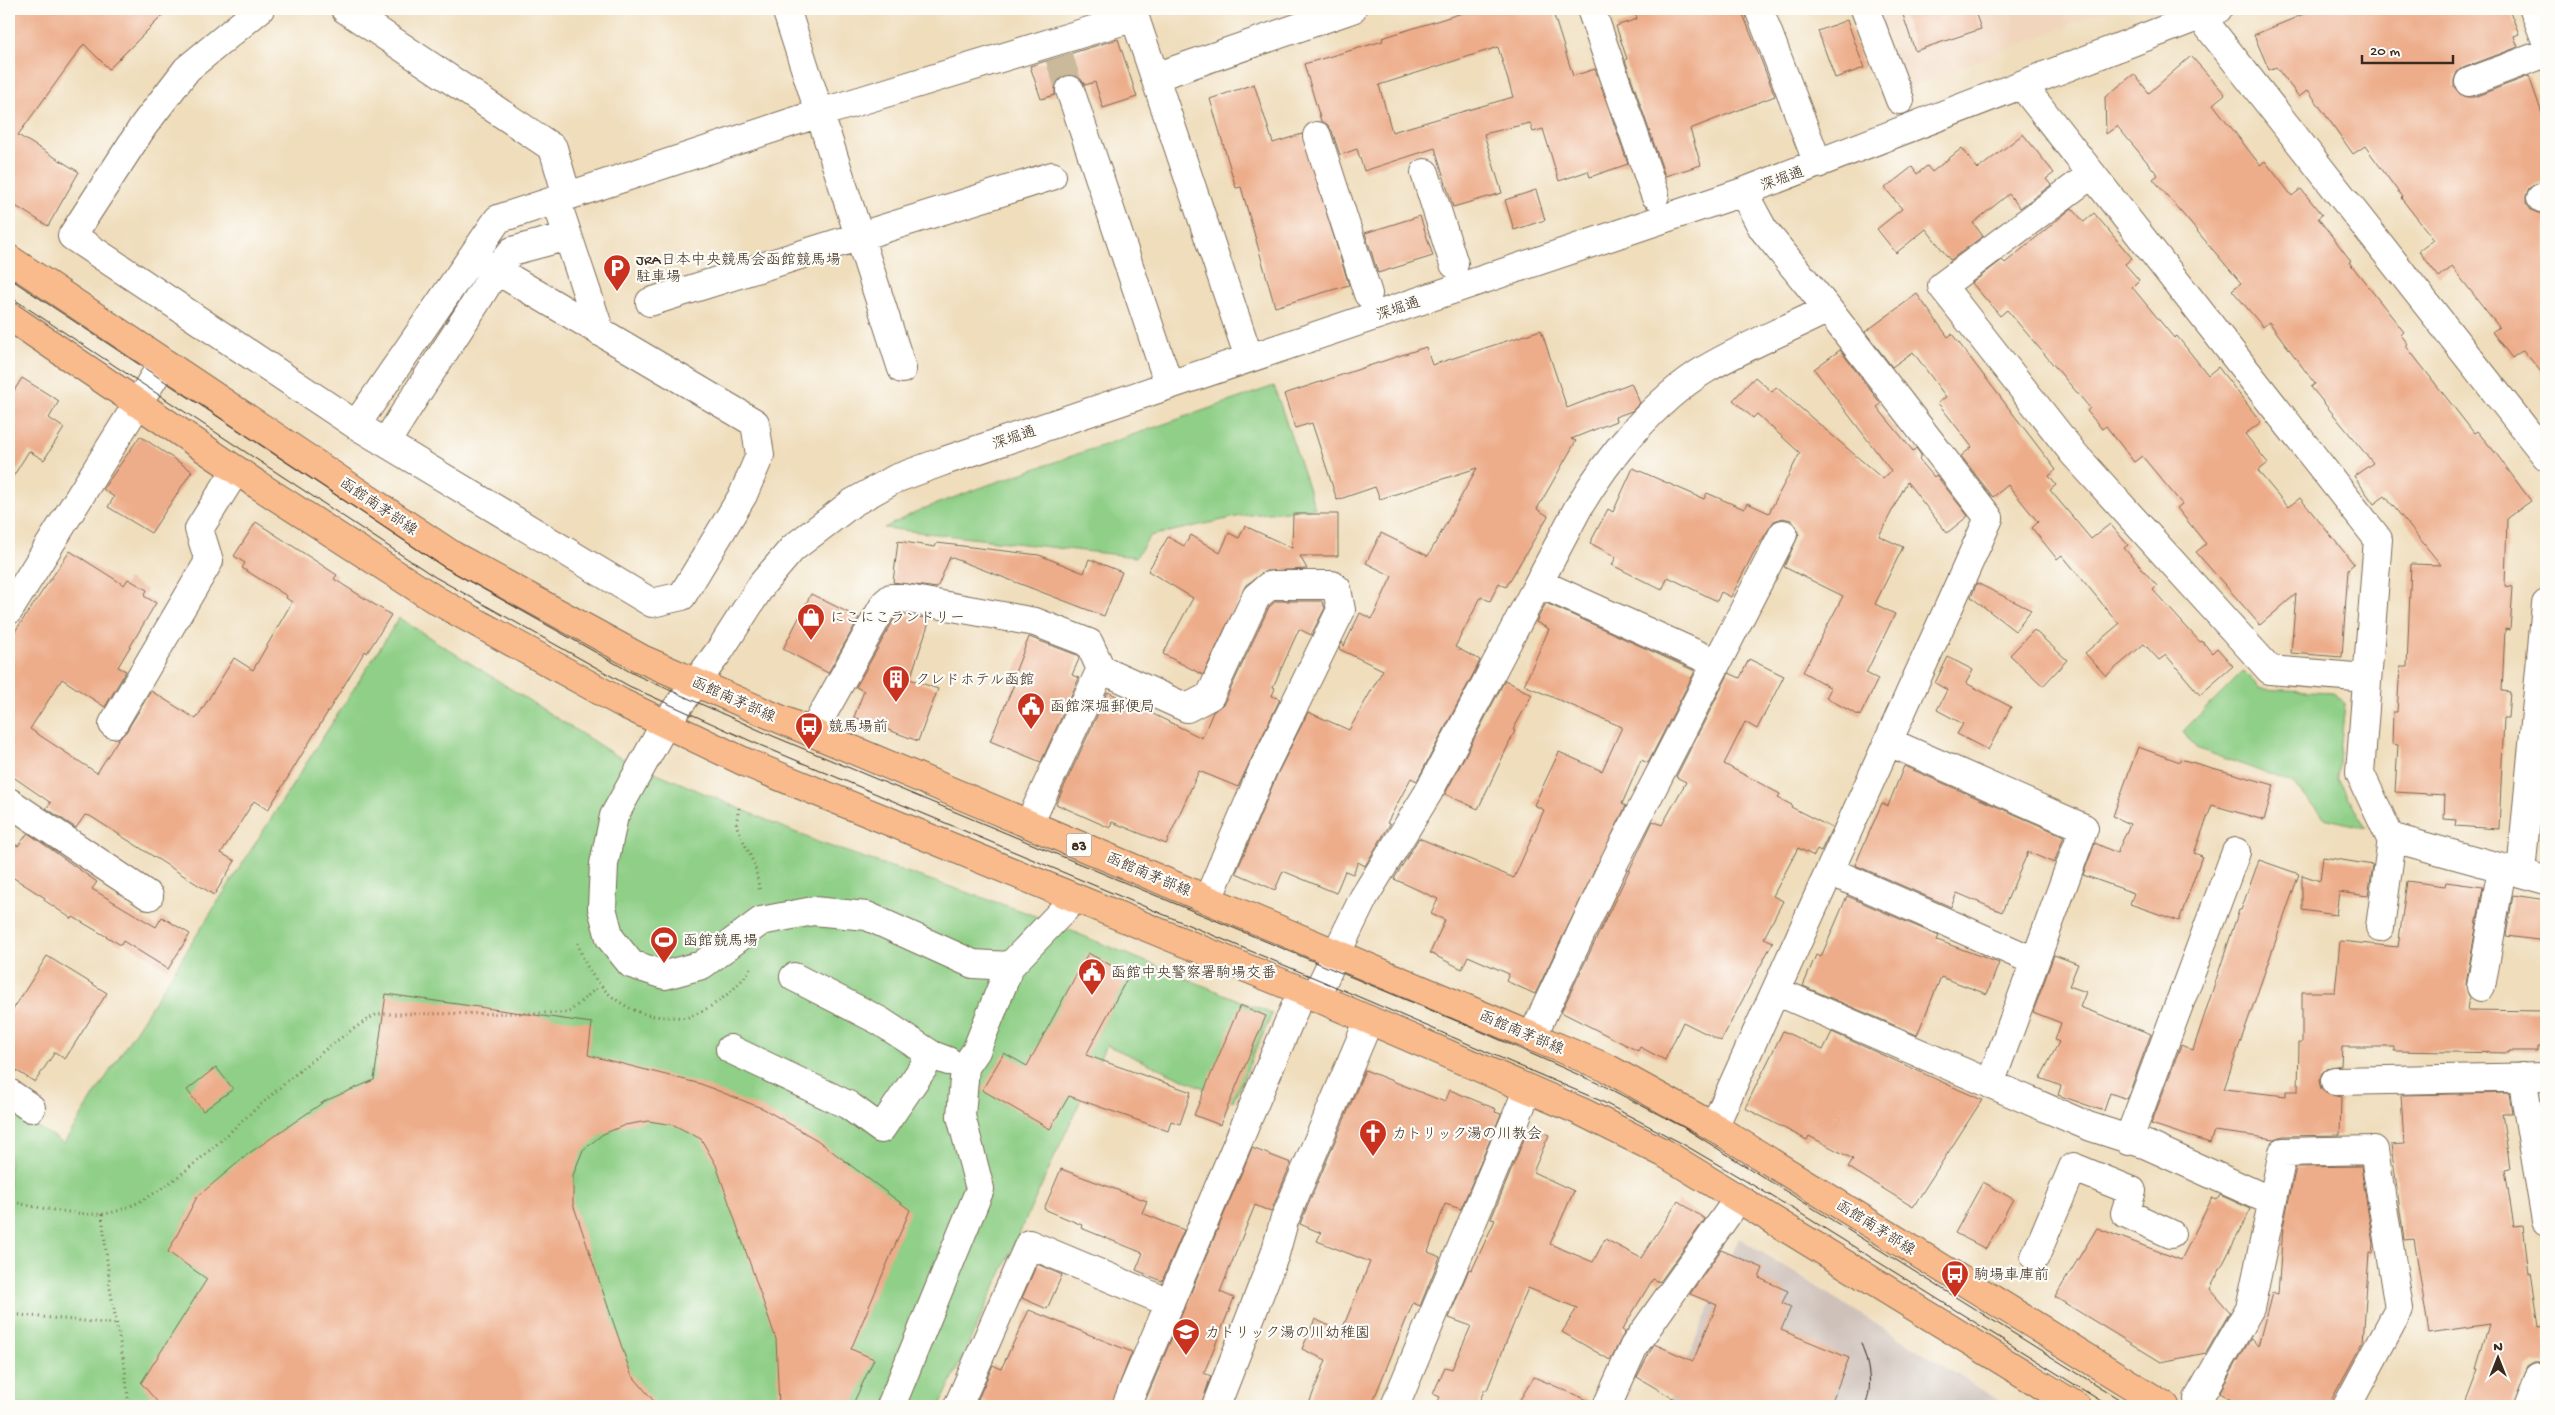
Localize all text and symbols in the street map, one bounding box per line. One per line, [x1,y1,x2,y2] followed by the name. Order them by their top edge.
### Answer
[2362,32,2454,64] scale bar
[2370,43,2400,61] text: 20 m
[1758,164,1807,196] street label: 深堀通
[636,251,841,287] place label: JRA日本中央競馬会函館競馬場 駐車場
[602,253,632,292] parking icon: JRA日本中央競馬会函館競馬場 駐車場
[1374,294,1423,326] street label: 深堀通
[990,423,1039,455] street label: 深堀通
[336,474,421,540] street label: 函館南茅部線
[796,602,826,641] shop icon: にこにこランドリー
[830,610,965,628] place label: にこにこランドリー
[881,664,911,703] building icon: クレドホテル函館
[915,672,1034,690] place label: クレドホテル函館
[688,673,778,727] street label: 函館南茅部線
[1016,691,1046,730] public building icon: 函館深堀郵便局
[1050,699,1155,717] place label: 函館深堀郵便局
[794,711,824,750] bus stop icon: 競馬場前
[828,718,888,737] place label: 競馬場前
[1066,834,1092,856] road number: 83
[1103,849,1194,902] street label: 函館南茅部線
[649,925,679,964] sports icon: 函館競馬場
[683,932,758,951] place label: 函館競馬場
[1077,957,1107,996] public building icon: 函館中央警察署駒場交番
[1111,964,1276,983] place label: 函館中央警察署駒場交番
[1476,1007,1567,1060] street label: 函館南茅部線
[1358,1118,1388,1157] church icon: カトリック湯の川教会
[1392,1125,1542,1144] place label: カトリック湯の川教会
[1832,1196,1918,1260] street label: 函館南茅部線
[1940,1259,1970,1298] bus stop icon: 駒場車庫前
[1974,1266,2049,1285] place label: 駒場車庫前
[1171,1317,1201,1356] school or university icon: カトリック湯の川幼稚園
[1205,1325,1370,1343] place label: カトリック湯の川幼稚園
[2472,1332,2522,1382] north arrow
[2493,1339,2503,1356] text: N

